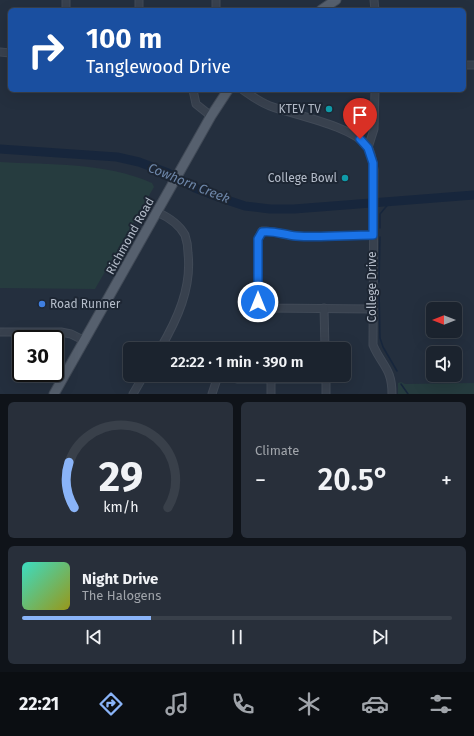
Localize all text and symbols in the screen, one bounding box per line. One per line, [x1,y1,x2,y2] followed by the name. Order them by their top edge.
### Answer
[86,22,162,55] text: 100 m
[20,24,72,76] icon: right
[86,56,231,78] text: Tanglewood Drive
[343,98,377,139] pin
[279,102,321,116] place label: KTEV TV
[324,104,334,114] marker: KTEV TV
[349,104,371,126] icon: arrive
[146,160,232,206] water label: Cowhorn Creek
[268,171,337,185] place label: College Bowl
[340,173,350,183] marker: College Bowl
[103,195,157,277] street label: Richmond Road
[365,252,379,322] street label: College Drive
[237,281,279,323] position arrow
[50,297,121,311] place label: Road Runner
[37,299,47,309] marker: Road Runner
[426,302,462,338] north arrow
[426,302,462,382] map controls
[12,330,64,382] speed limit sign: 30
[426,346,462,382] button: sound
[170,353,304,371] text: 22:22 · 1 min · 390 m
[255,443,299,458] text: Climate
[98,452,143,502] text: 29
[318,462,389,498] text: 20.5°
[255,467,266,494] text: −
[441,467,452,494] text: +
[103,499,138,516] text: km/h
[82,570,158,588] text: Night Drive
[82,588,161,603] text: The Halogens
[83,626,105,648] icon: previous
[226,626,248,648] icon: pause
[369,626,391,648] icon: next
[97,690,125,718] icon: directions
[163,690,191,718] icon: music
[229,690,257,718] icon: phone
[295,690,323,718] icon: climate
[361,690,389,718] icon: car
[427,690,455,718] icon: filters
[19,693,59,715] text: 22:21

